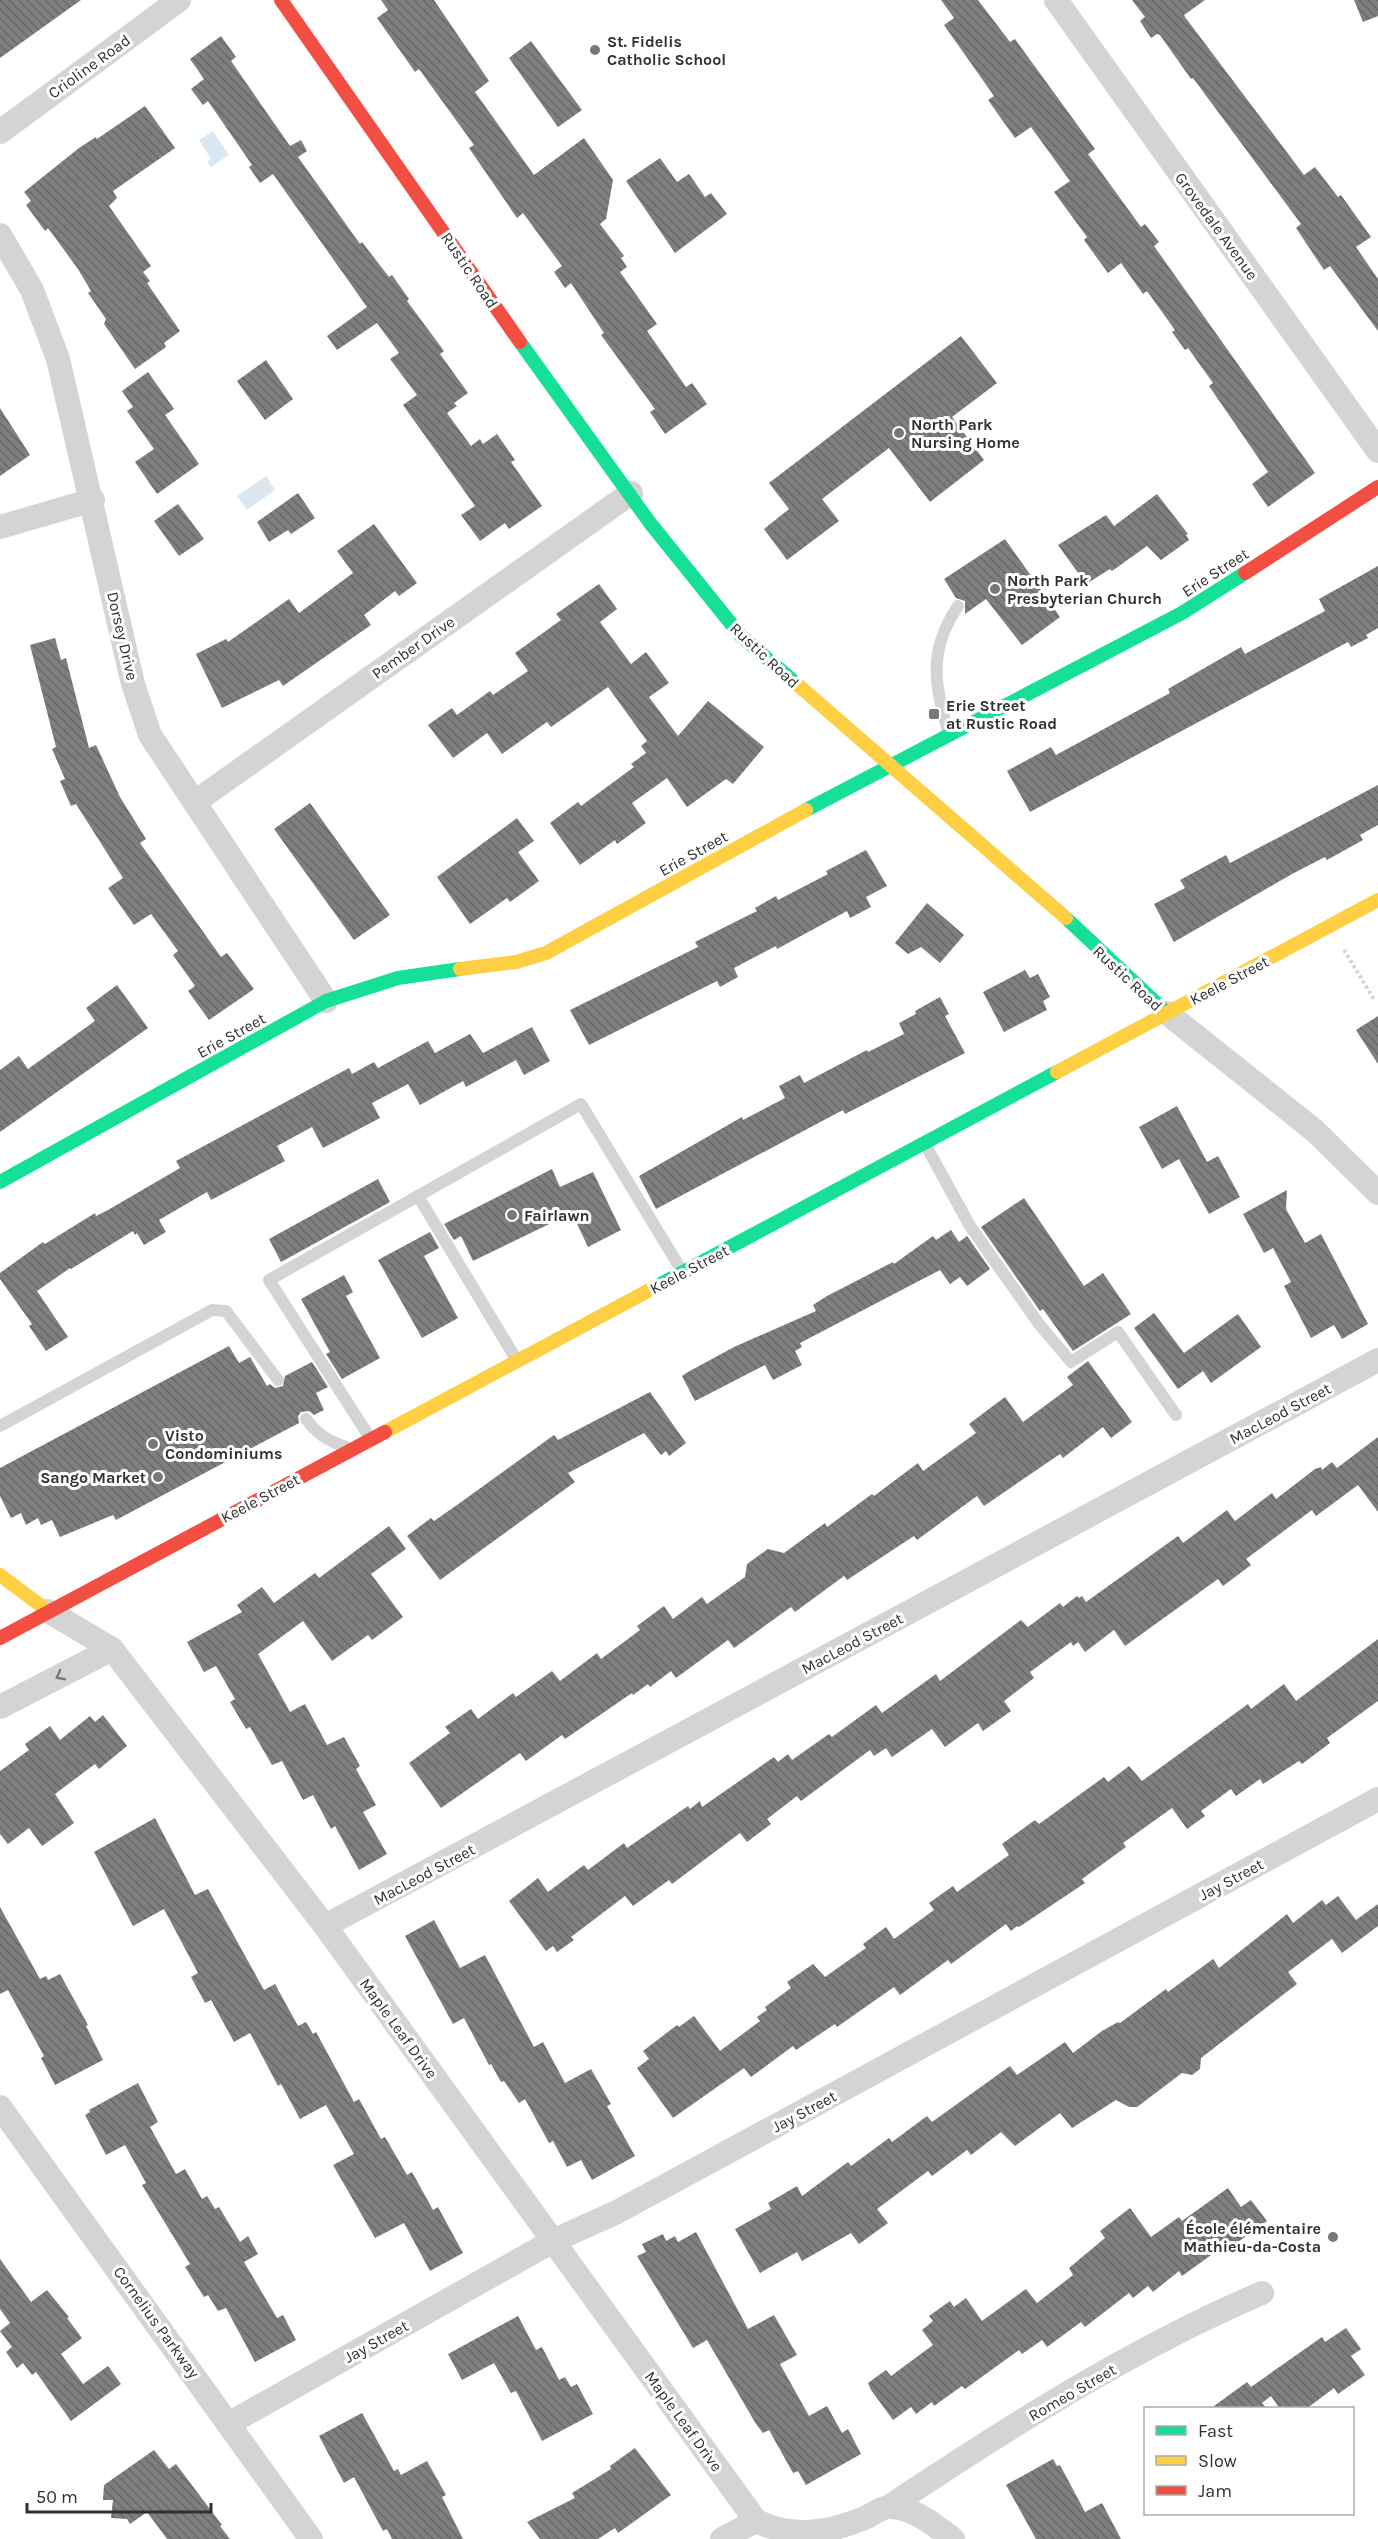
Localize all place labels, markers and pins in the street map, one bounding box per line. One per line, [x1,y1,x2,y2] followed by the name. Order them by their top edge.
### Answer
[607,32,726,69] place label: St. Fidelis Catholic School
[588,43,602,57] marker: St. Fidelis Catholic School
[911,415,1020,452] place label: North Park Nursing Home
[892,426,906,440] marker: North Park Nursing Home
[1007,571,1162,608] place label: North Park Presbyterian Church
[988,582,1002,596] marker: North Park Presbyterian Church
[946,696,1057,733] place label: Erie Street at Rustic Road
[927,707,941,721] marker: Erie Street at Rustic Road
[524,1206,590,1225] place label: Fairlawn
[505,1208,519,1222] marker: Fairlawn
[165,1426,282,1463] place label: Visto Condominiums
[146,1437,160,1451] marker: Visto Condominiums
[40,1468,146,1487] place label: Sango Market
[151,1470,165,1484] marker: Sango Market
[1183,2219,1321,2256] place label: École élémentaire Mathieu-da-Costa
[1326,2230,1340,2244] marker: École élémentaire Mathieu-da-Costa

